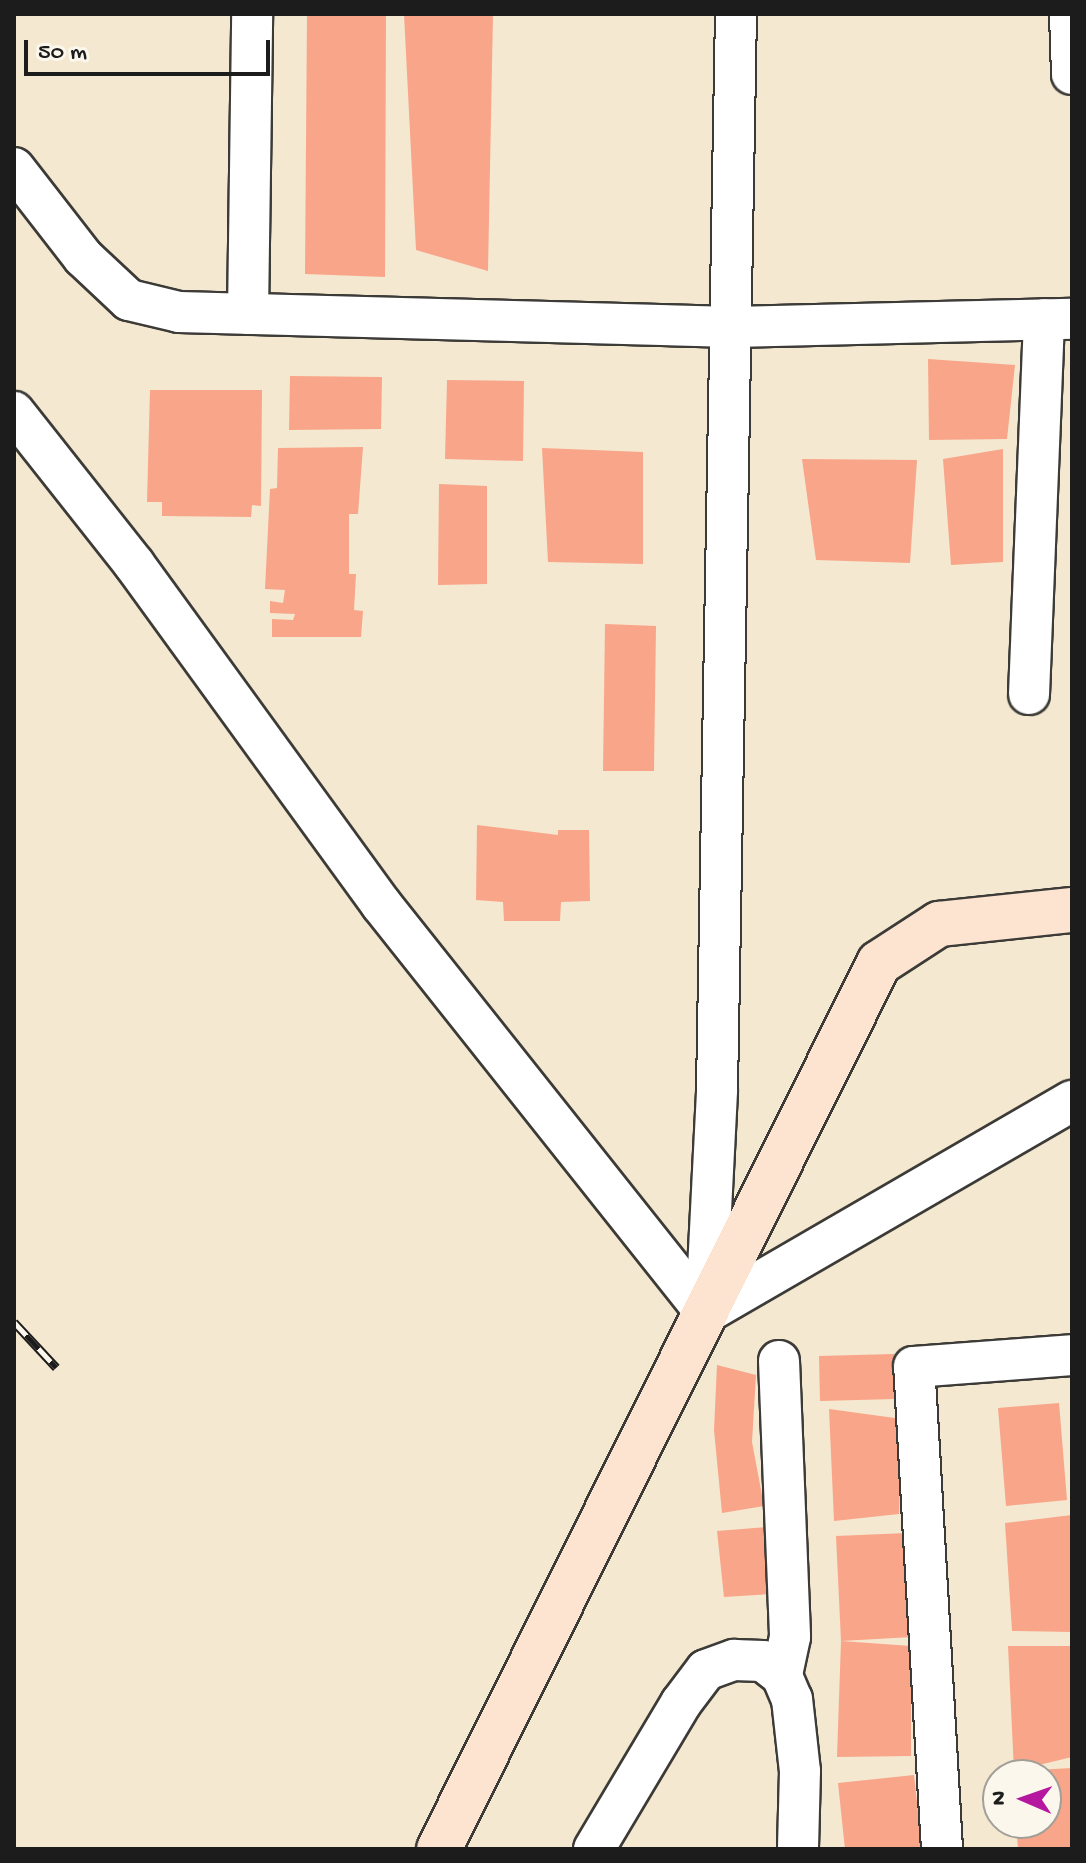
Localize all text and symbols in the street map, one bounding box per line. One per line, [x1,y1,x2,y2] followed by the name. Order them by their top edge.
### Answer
[28,24,274,74] scale bar
[38,39,87,68] text: 50 m
[982,1759,1062,1839] north arrow
[987,1791,1013,1806] text: N

